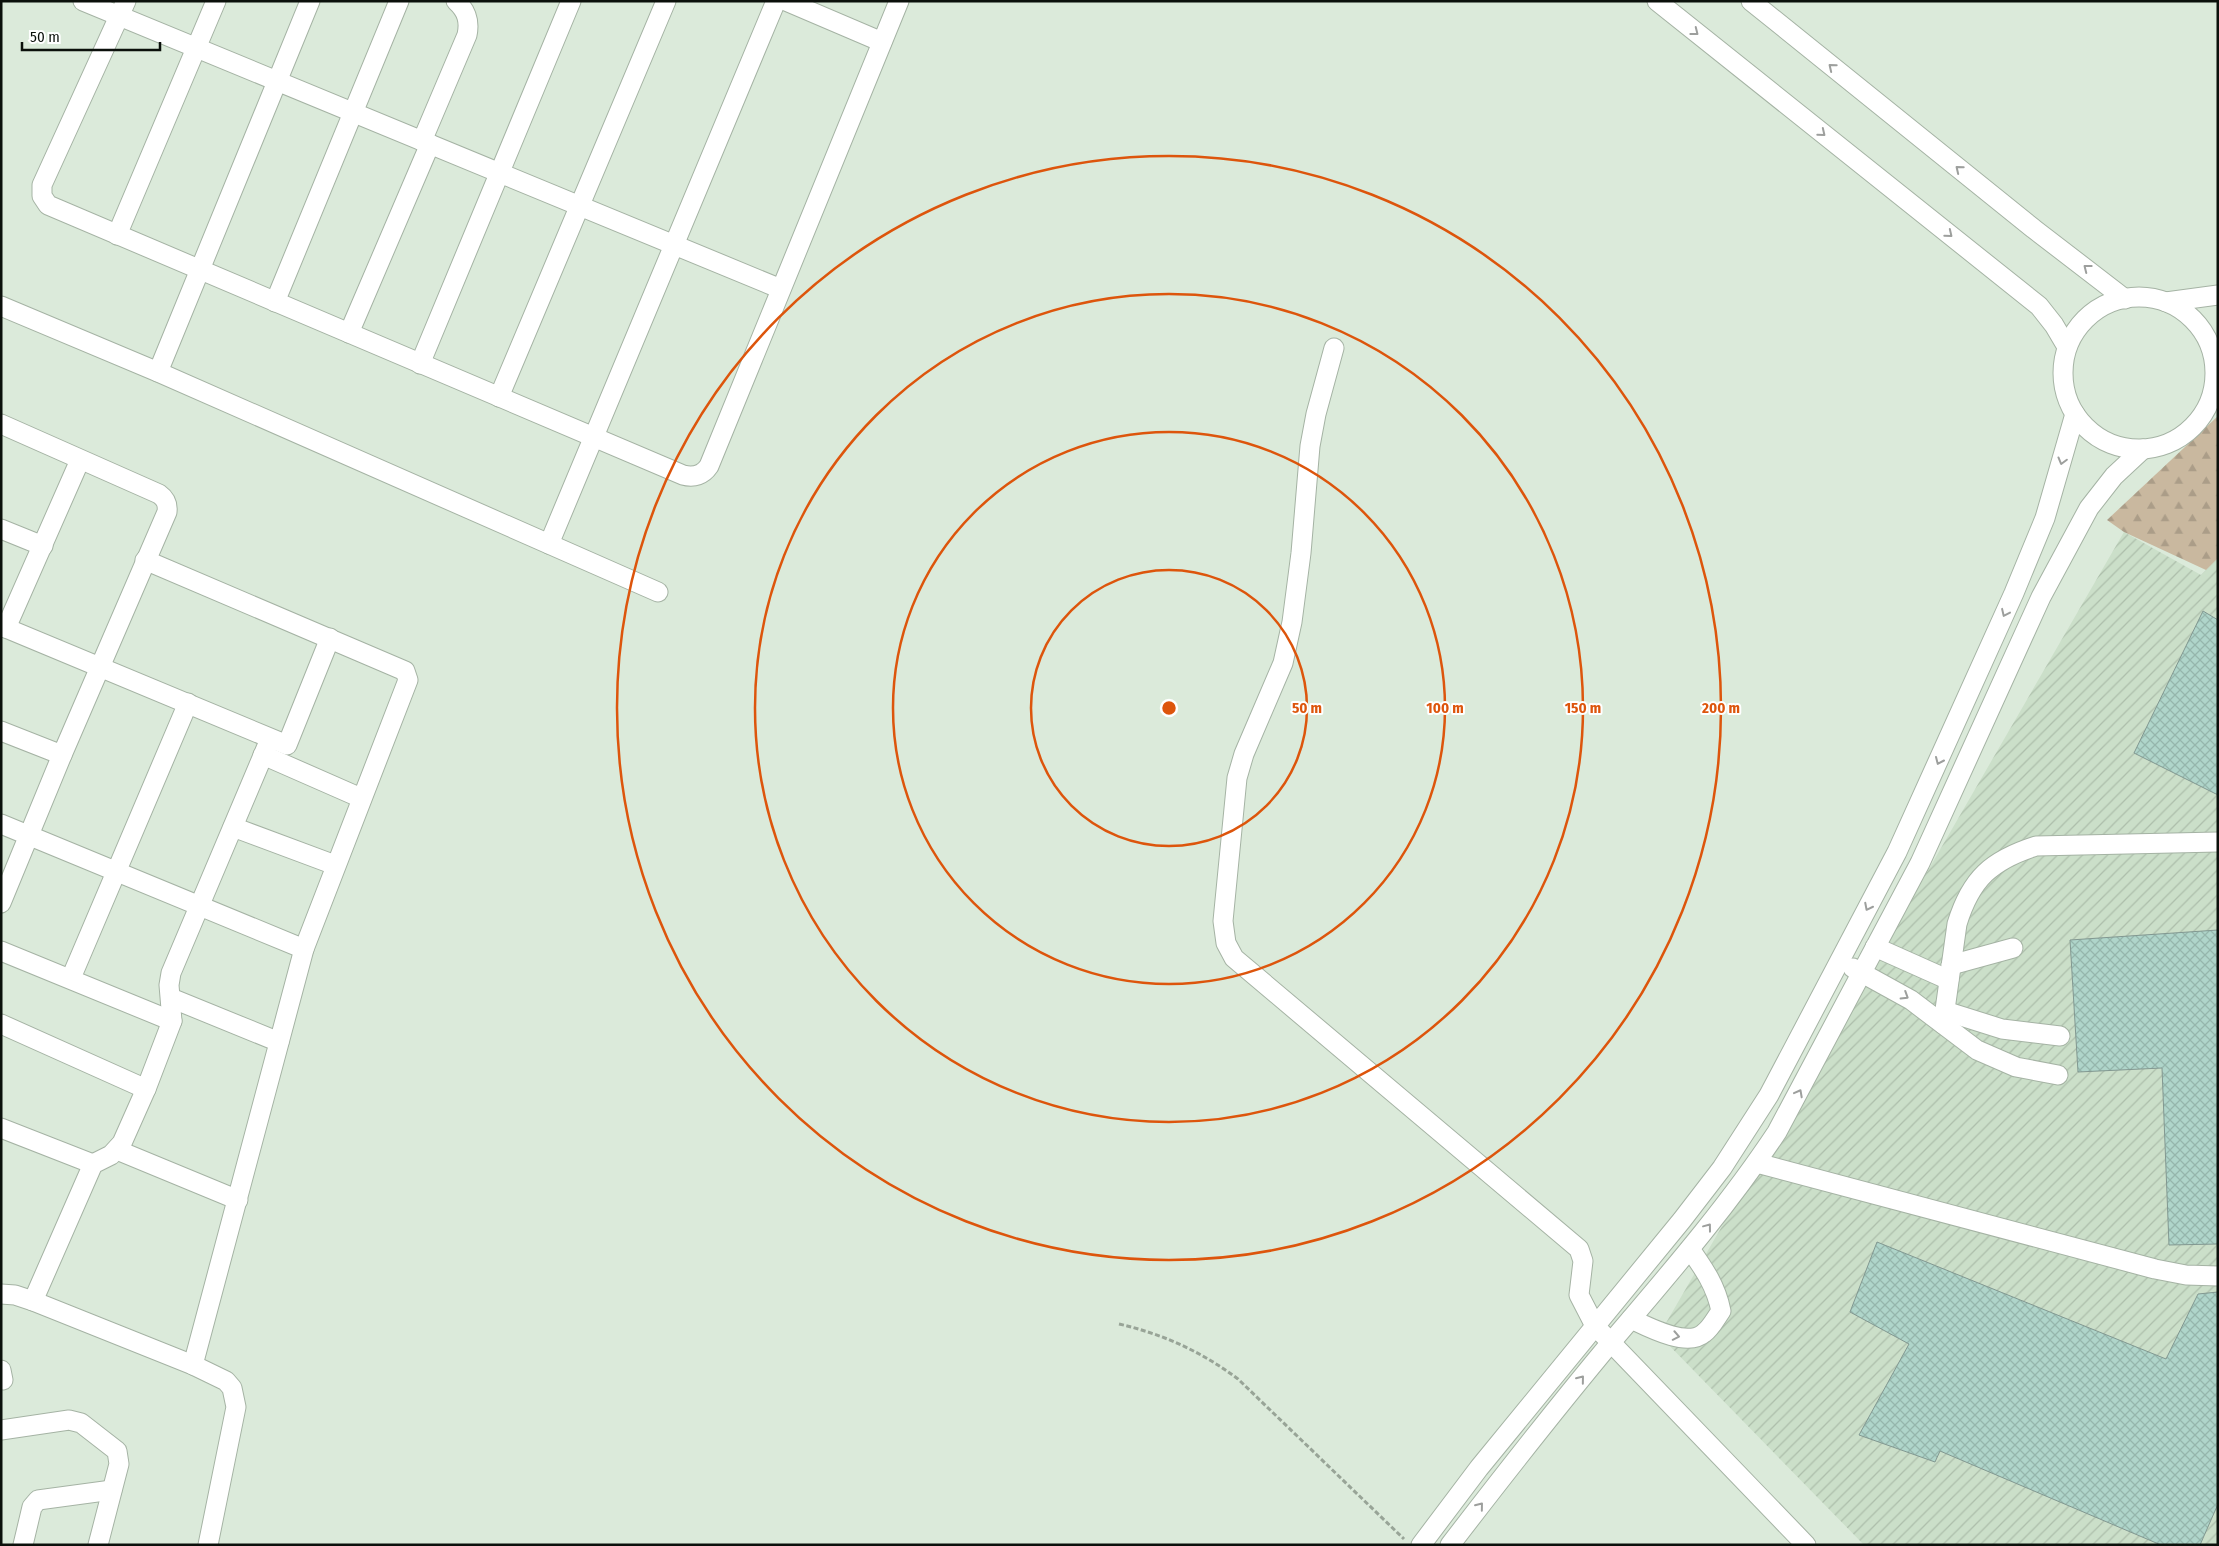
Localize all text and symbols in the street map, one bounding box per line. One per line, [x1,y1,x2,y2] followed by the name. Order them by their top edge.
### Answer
[22,20,160,52] scale bar
[1689,26,1698,34] one-way arrow
[30,28,60,46] text: 50 m
[1829,64,1838,72] one-way arrow
[1816,127,1825,135] one-way arrow
[1956,166,1965,174] one-way arrow
[1943,229,1952,237] one-way arrow
[2084,266,2093,274] one-way arrow
[2058,456,2068,464] one-way arrow
[2001,608,2012,617] one-way arrow
[1160,699,1178,717] centre of rings
[1292,699,1322,717] text: 50 m
[1426,699,1464,717] text: 100 m
[1565,699,1601,717] text: 150 m
[1701,699,1740,717] text: 200 m
[1934,756,1945,765] one-way arrow
[1864,902,1874,911] one-way arrow
[1899,990,1908,999] one-way arrow
[1793,1090,1803,1099] one-way arrow
[1702,1224,1710,1233] one-way arrow
[1672,1330,1681,1341] one-way arrow
[1576,1376,1585,1385] one-way arrow
[1474,1502,1483,1512] one-way arrow

